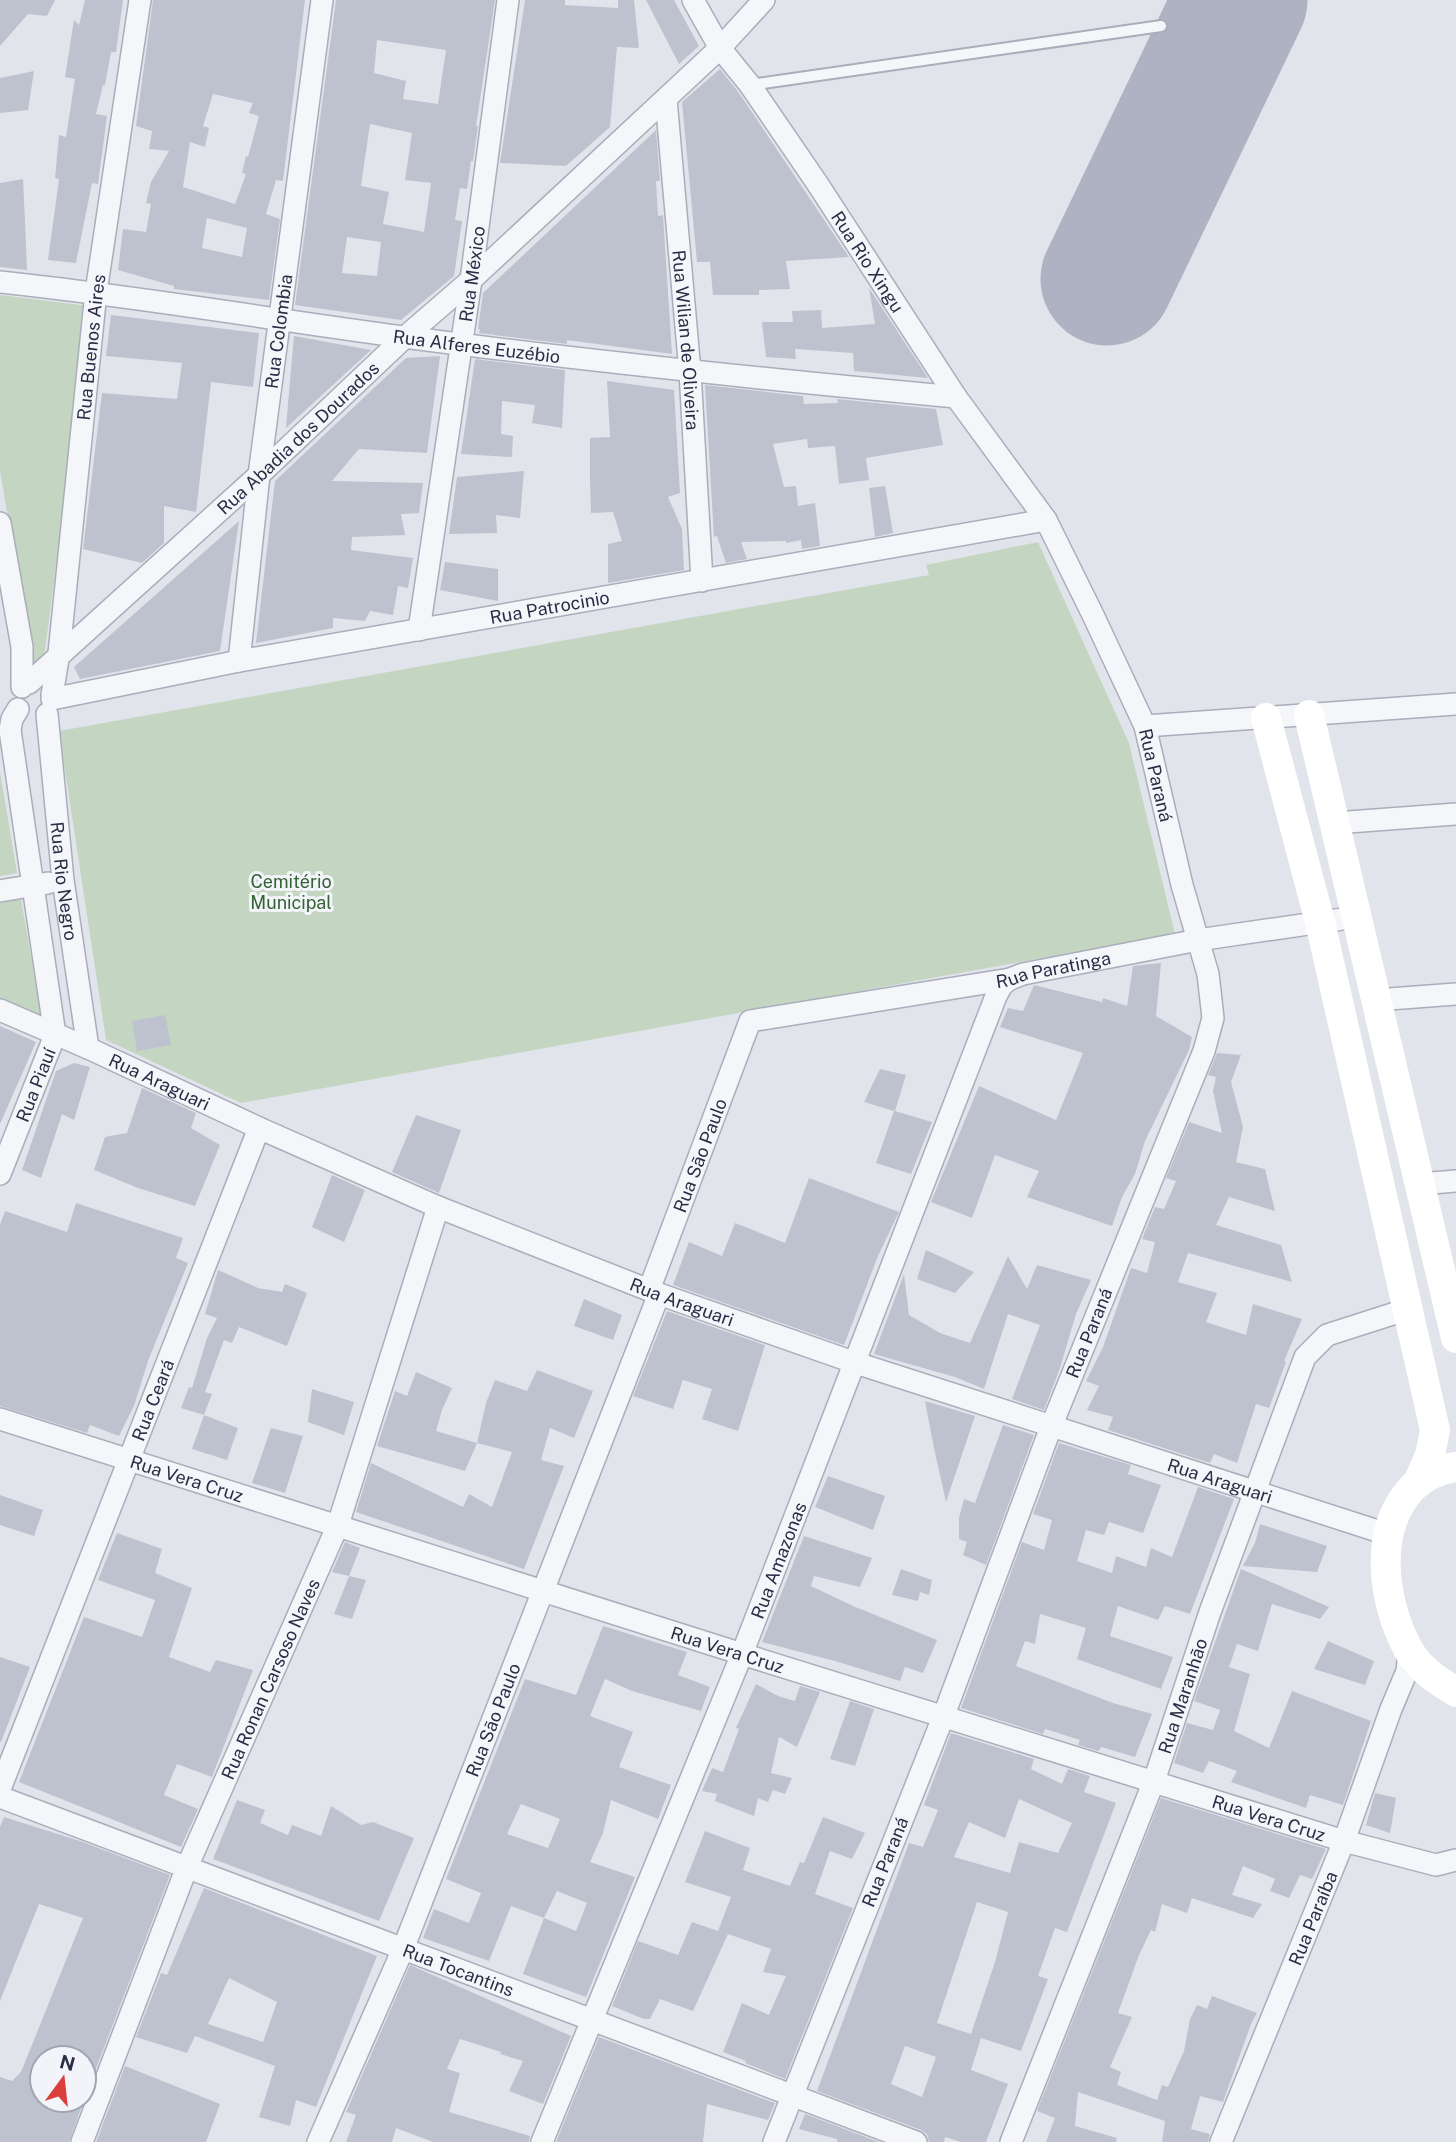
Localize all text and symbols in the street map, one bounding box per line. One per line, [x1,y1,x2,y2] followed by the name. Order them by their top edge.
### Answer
[827,207,909,316] street label: Rua Rio Xingu
[454,225,489,323] street label: Rua México
[669,249,704,431] street label: Rua Wilian de Oliveira
[72,273,109,421] street label: Rua Buenos Aires
[260,273,296,390] street label: Rua Colombia
[392,325,561,367] street label: Rua Alferes Euzébio
[213,357,383,518] street label: Rua Abadia dos Dourados
[488,586,611,628] street label: Rua Patrocinio
[1135,726,1177,824] street label: Rua Paraná
[47,821,82,942] street label: Rua Rio Negro
[250,871,332,913] park label: Cemitério Municipal
[994,947,1112,992] street label: Rua Paratinga
[11,1044,60,1125] street label: Rua Piauí
[106,1049,214,1114] street label: Rua Araguari
[669,1095,731,1215] street label: Rua São Paulo
[627,1273,737,1330] street label: Rua Araguari
[1061,1285,1117,1381] street label: Rua Paraná
[127,1356,178,1444] street label: Rua Ceará
[128,1450,246,1506] street label: Rua Vera Cruz
[1165,1453,1275,1507] street label: Rua Araguari
[746,1499,810,1621] street label: Rua Amazonas
[217,1575,324,1783] street label: Rua Ronan Carsoso Naves
[668,1622,787,1677] street label: Rua Vera Cruz
[1153,1635,1211,1756] street label: Rua Maranhão
[461,1660,524,1780] street label: Rua São Paulo
[1210,1790,1328,1845] street label: Rua Vera Cruz
[857,1814,913,1910] street label: Rua Paraná
[1284,1868,1341,1968] street label: Rua Paraíba
[400,1939,517,2000] street label: Rua Tocantins
[28,2044,98,2114] north arrow
[57,2050,77,2075] text: N

